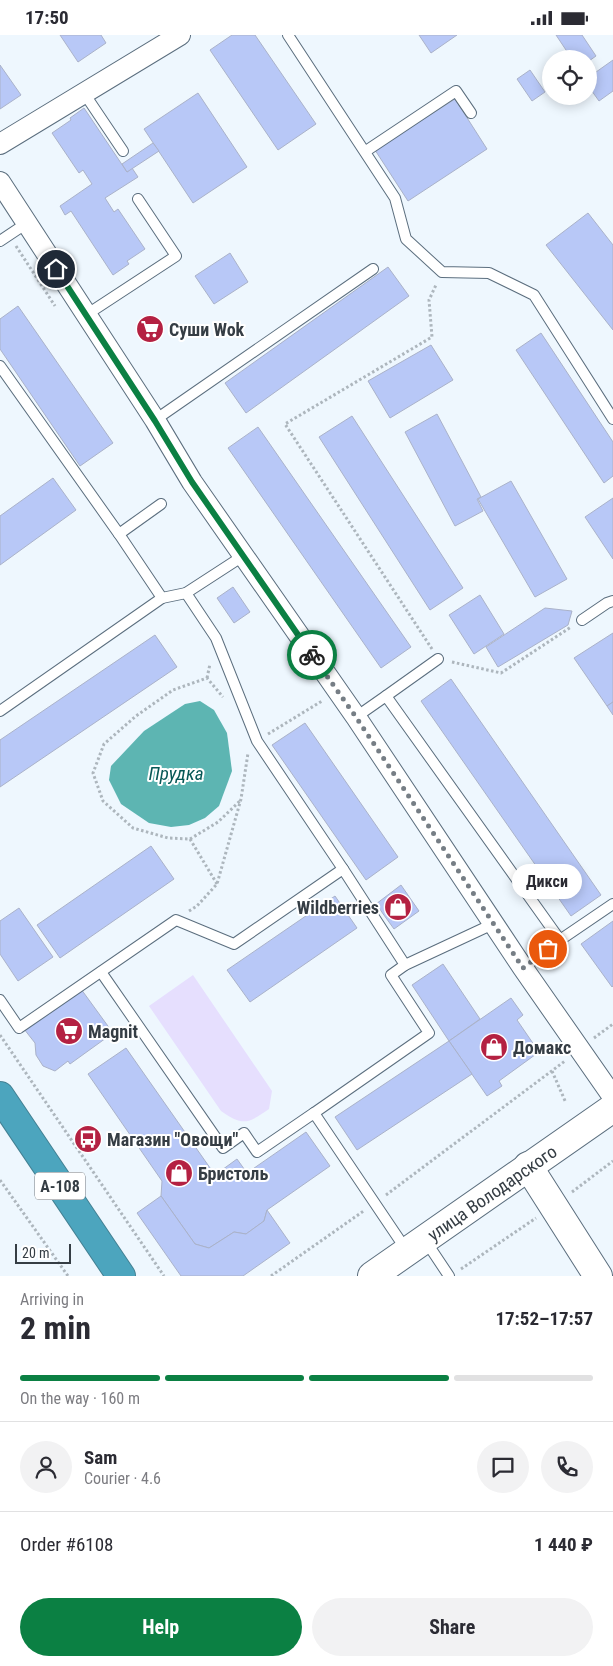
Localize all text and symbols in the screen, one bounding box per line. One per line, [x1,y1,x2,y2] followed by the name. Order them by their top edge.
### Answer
[25,6,69,29] text: 17:50
[542,50,597,105] map controls
[542,50,597,105] button: locate
[35,248,77,290] pin
[42,255,70,283] icon: home
[135,314,165,344] supermarket icon: Суши Wok
[169,319,245,340] place label: Суши Wok
[287,630,337,680] courier
[298,641,326,669] icon: bike
[148,762,204,785] water label: Прудка
[513,864,583,899] callout: Дикси
[526,872,568,891] text: Дикси
[383,892,413,922] shop icon: Wildberries
[297,897,379,918] place label: Wildberries
[527,928,569,970] pin
[534,935,562,963] icon: bag
[54,1016,84,1046] supermarket icon: Magnit
[88,1021,139,1042] place label: Magnit
[479,1032,509,1062] shop icon: Домакс
[513,1037,571,1058] place label: Домакс
[73,1124,103,1154] bus stop icon: Магазин "Овощи"
[107,1129,238,1150] place label: Магазин "Овощи"
[423,1140,560,1245] street label: улица Володарского
[164,1158,194,1188] shop icon: Бристоль
[198,1163,268,1184] place label: Бристоль
[35,1173,85,1199] road number: А-108
[15,1241,71,1264] scale bar
[22,1245,50,1261] text: 20 m
[20,1290,84,1309] text: Arriving in
[495,1307,593,1330] text: 17:52–17:57
[20,1309,91,1347] text: 2 min
[20,1389,140,1408] text: On the way · 160 m
[20,1441,72,1493] button: person
[477,1441,529,1493] button: chat
[541,1441,593,1493] button: phone
[84,1446,117,1469] text: Sam
[84,1469,161,1488] text: Courier · 4.6
[20,1533,113,1556] text: Order #6108
[534,1533,593,1556] text: 1 440 ₽
[20,1598,302,1656] button: Help
[312,1598,593,1656] button: Share

